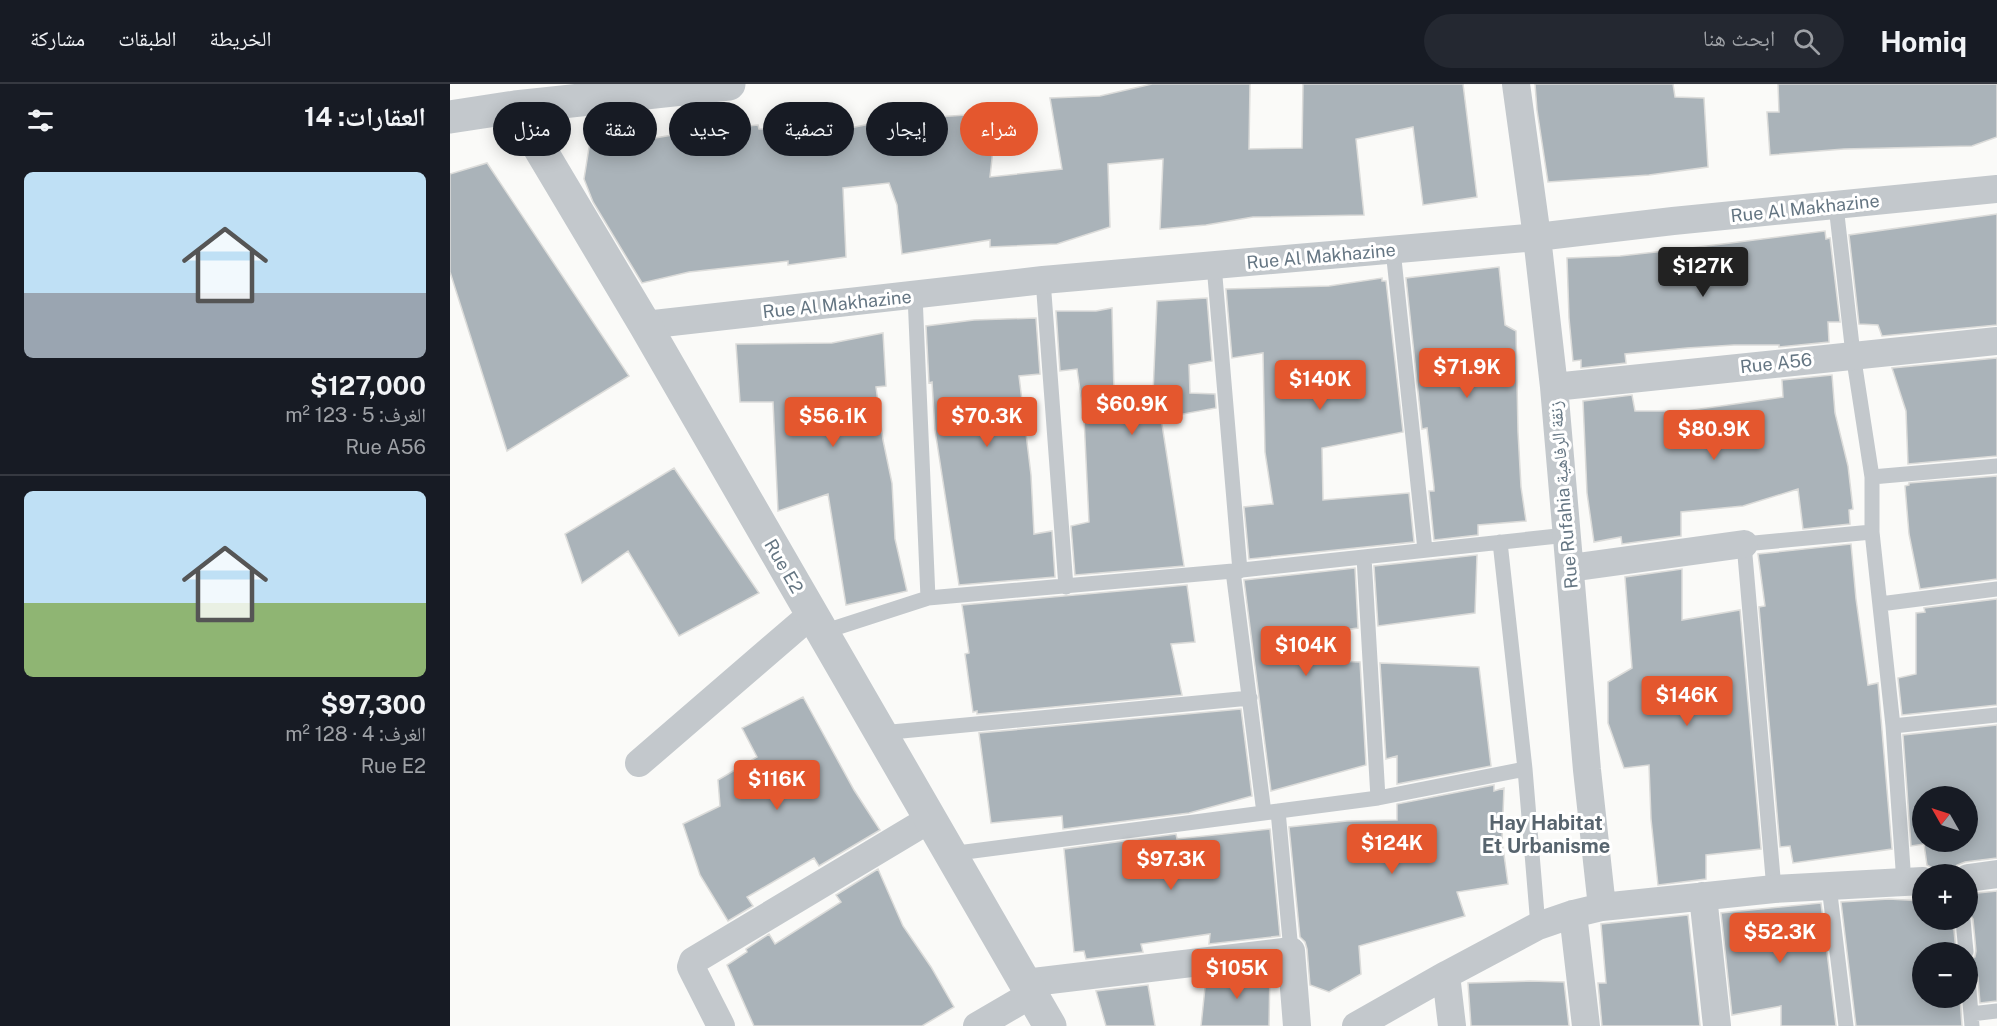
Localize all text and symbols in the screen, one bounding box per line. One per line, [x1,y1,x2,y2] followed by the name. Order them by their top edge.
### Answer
[1424,14,1844,68] search box
[1703,25,1775,51] text: ابحث هنا
[1790,25,1823,58] icon: search
[1880,25,1967,58] text: Homiq
[30,26,85,51] text: مشاركة
[118,26,177,51] text: الطبقات
[210,26,271,51] text: الخريطة
[304,101,426,132] text: العقارات: 14
[493,102,571,156] chip: منزل
[583,102,657,156] chip: شقة
[669,102,751,156] chip: جديد
[763,102,854,156] chip: تصفية
[866,102,948,156] chip: إيجار
[960,102,1038,156] chip: شراء
[24,104,57,137] icon: filters
[1730,190,1880,226] street label: Rue Al Makhazine
[171,211,279,319] icon: home
[1246,239,1396,273] street label: Rue Al Makhazine
[1661,247,1745,298] pin: $127K
[1672,254,1734,278] text: $127K
[762,286,912,322] street label: Rue Al Makhazine
[1418,348,1516,399] pin: $71.9K
[1739,349,1813,377] street label: Rue A56
[1433,355,1501,379] text: $71.9K
[1278,360,1362,411] pin: $140K
[1289,367,1351,391] text: $140K
[310,370,426,401] text: $127,000
[1083,385,1181,436] pin: $60.9K
[1096,392,1168,416] text: $60.9K
[784,397,882,448] pin: $56.1K
[938,397,1036,448] pin: $70.3K
[1544,400,1582,590] street label: Rue Rufahia زنقة الرفاهية
[285,403,426,427] text: الغرف: 5 · 123 m²
[799,404,867,428] text: $56.1K
[951,404,1023,428] text: $70.3K
[1665,410,1763,461] pin: $80.9K
[1678,417,1750,441] text: $80.9K
[346,435,426,459] text: Rue A56
[171,530,279,638] icon: home
[760,535,808,597] street label: Rue E2
[1264,626,1348,677] pin: $104K
[1275,633,1337,657] text: $104K
[1645,676,1729,727] pin: $146K
[1656,683,1718,707] text: $146K
[320,689,426,720] text: $97,300
[285,722,426,746] text: الغرف: 4 · 128 m²
[361,754,426,778] text: Rue E2
[735,760,819,811] pin: $116K
[748,767,806,791] text: $116K
[1912,786,1978,852] north arrow
[1912,786,1978,1008] map controls
[1482,811,1610,858] district label: Hay Habitat Et Urbanisme
[1350,824,1434,875] pin: $124K
[1361,831,1423,855] text: $124K
[1122,840,1220,891] pin: $97.3K
[1136,847,1206,871] text: $97.3K
[1912,864,1978,930] button: +
[1731,913,1829,964] pin: $52.3K
[1744,920,1816,944] text: $52.3K
[1912,942,1978,1008] button: −
[1195,949,1279,1000] pin: $105K
[1206,956,1268,980] text: $105K

